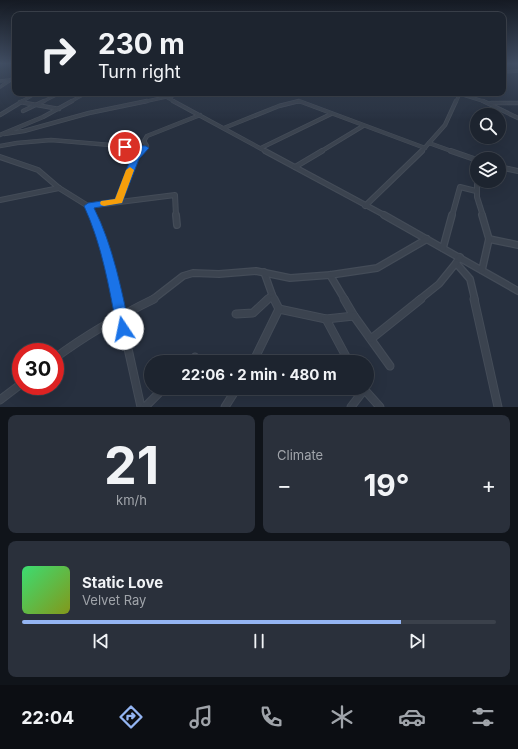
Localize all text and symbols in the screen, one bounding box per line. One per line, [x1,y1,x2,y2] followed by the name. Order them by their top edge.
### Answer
[98,27,185,61] text: 230 m
[32,28,84,80] icon: right
[98,61,181,82] text: Turn right
[470,108,506,188] map controls
[470,108,506,144] button: search
[108,130,142,164] pin
[114,136,136,158] icon: arrive
[470,152,506,188] button: layers
[102,308,144,350] position arrow
[12,343,64,395] speed limit sign: 30
[181,365,337,384] text: 22:06 · 2 min · 480 m
[104,434,159,497] text: 21
[277,447,323,463] text: Climate
[363,467,410,503] text: 19°
[277,472,292,498] text: −
[481,472,496,498] text: +
[116,492,147,508] text: km/h
[82,573,163,592] text: Static Love
[82,592,146,608] text: Velvet Ray
[90,630,112,652] icon: previous
[248,630,270,652] icon: pause
[406,630,428,652] icon: next
[117,703,145,731] icon: directions
[187,703,215,731] icon: music
[257,703,285,731] icon: phone
[328,703,356,731] icon: climate
[398,703,426,731] icon: car
[469,703,497,731] icon: filters
[21,707,74,728] text: 22:04

